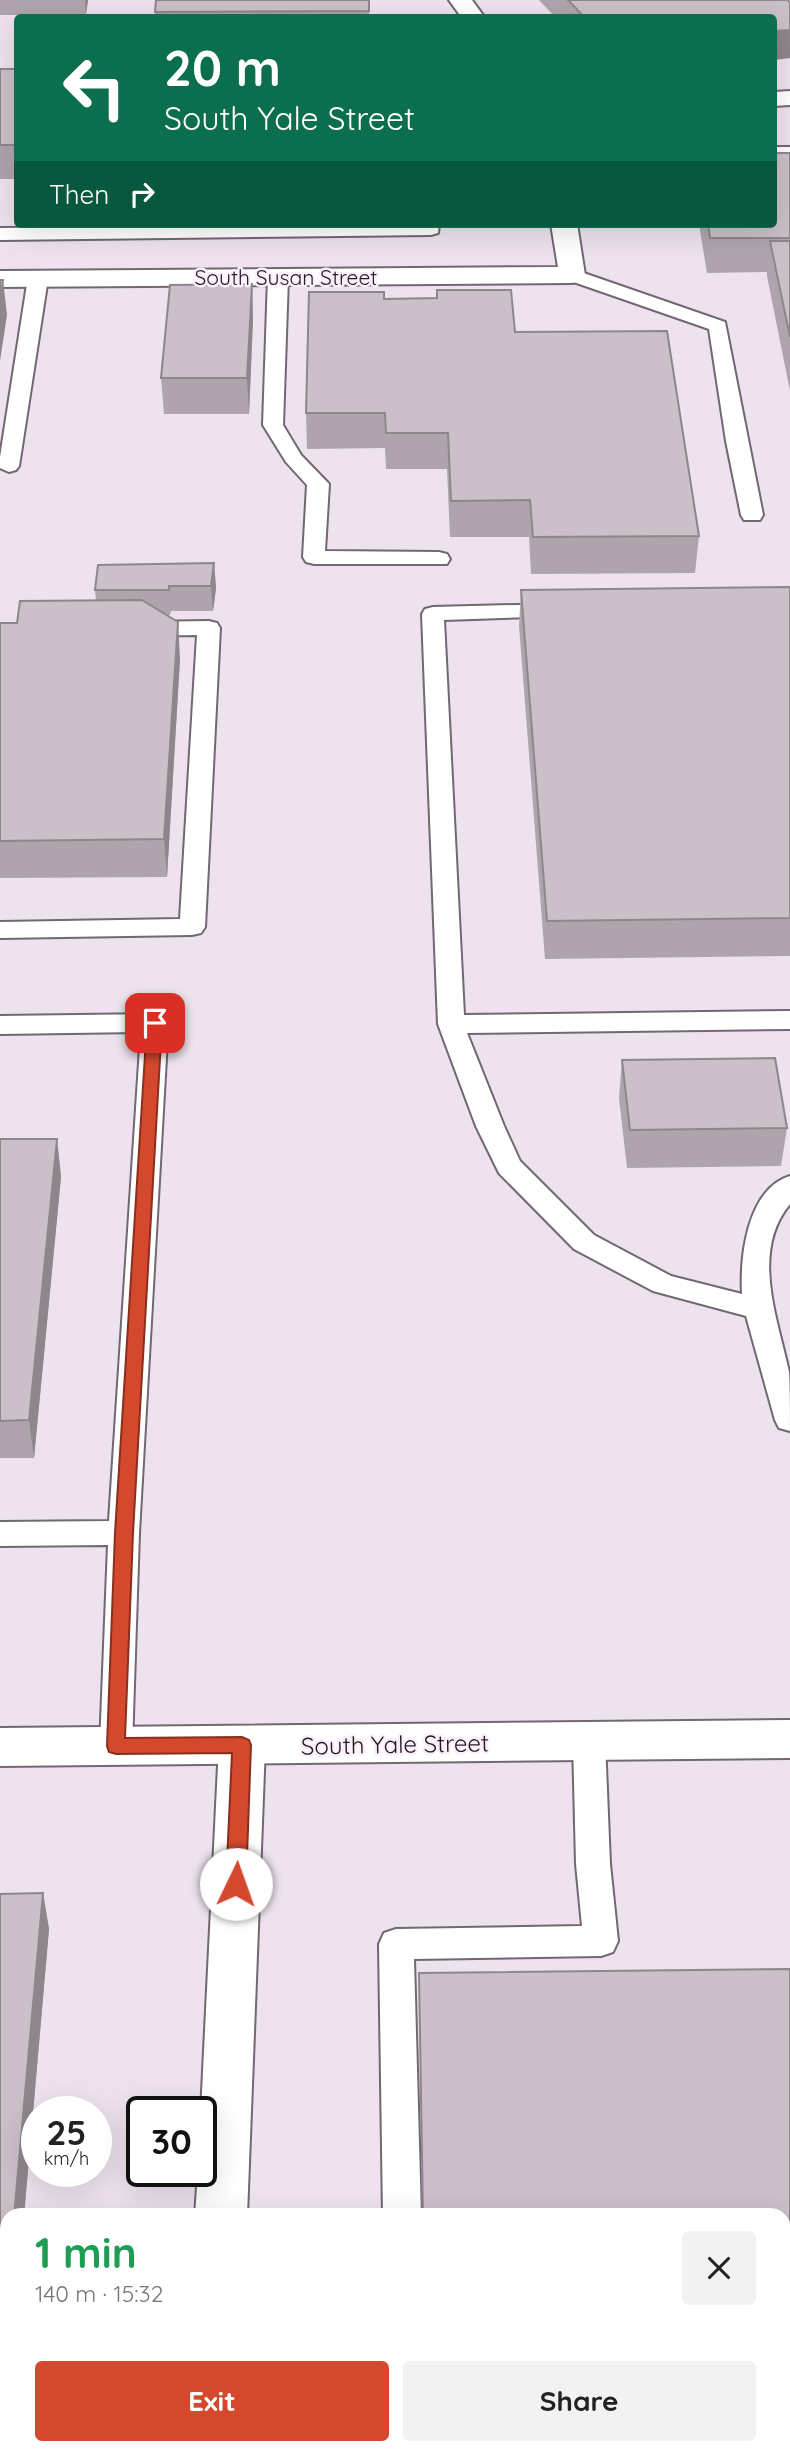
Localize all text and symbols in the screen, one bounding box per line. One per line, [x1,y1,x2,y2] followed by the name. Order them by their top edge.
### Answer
[164,37,281,98] text: 20 m
[49,42,140,133] icon: left
[164,98,415,138] text: South Yale Street
[123,175,161,213] icon: right
[49,178,109,211] text: Then
[195,264,377,290] street label: South Susan Street
[125,993,185,1053] pin
[136,1004,174,1042] icon: arrive
[301,1727,489,1761] street label: South Yale Street
[199,1847,273,1921] position arrow
[126,2096,217,2187] speed limit sign: 30
[46,2110,87,2154] text: 25
[44,2147,89,2170] text: km/h
[35,2226,137,2279] text: 1 min
[682,2231,756,2305] button: close
[35,2279,163,2308] text: 140 m · 15:32
[35,2361,389,2441] button: Exit
[403,2361,756,2441] button: Share

